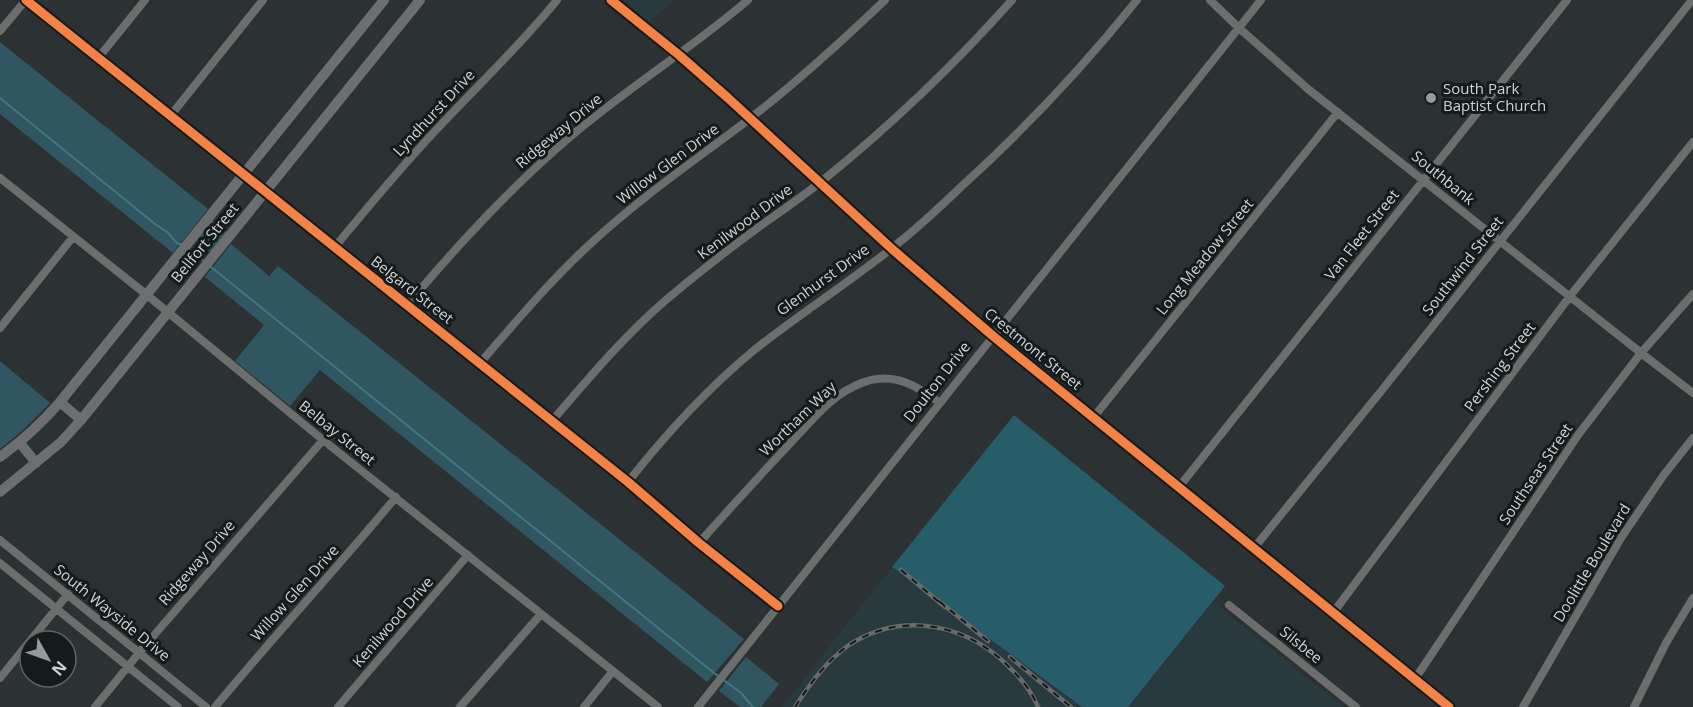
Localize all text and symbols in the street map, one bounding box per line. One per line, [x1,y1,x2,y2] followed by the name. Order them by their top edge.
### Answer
[388,65,479,160] street label: Lyndhurst Drive
[1443,78,1546,115] place label: South Park Baptist Church
[511,88,606,172] street label: Ridgeway Drive
[1424,91,1438,105] marker: South Park Baptist Church
[612,118,722,208] street label: Willow Glen Drive
[1408,146,1479,209] street label: Southbank
[693,179,796,263] street label: Kenilwood Drive
[1320,185,1403,284] street label: Van Fleet Street
[1151,194,1257,319] street label: Long Meadow Street
[166,198,243,286] street label: Bellfort Street
[1417,212,1507,319] street label: Southwind Street
[772,239,873,320] street label: Glenhurst Drive
[367,251,458,328] street label: Belgard Street
[981,303,1086,394] street label: Crestmont Street
[1459,318,1539,415] street label: Pershing Street
[898,337,974,426] street label: Doulton Drive
[755,376,840,460] street label: Wortham Way
[295,395,380,469] street label: Belbay Street
[1494,419,1576,528] street label: Southseas Street
[1548,500,1634,625] street label: Doolittle Boulevard
[154,515,239,609] street label: Ridgeway Drive
[246,540,343,645] street label: Willow Glen Drive
[50,559,175,665] street label: South Wayside Drive
[347,572,437,671] street label: Kenilwood Drive
[1276,621,1327,667] street label: Silsbee
[18,629,78,689] north arrow
[47,657,72,681] text: N

